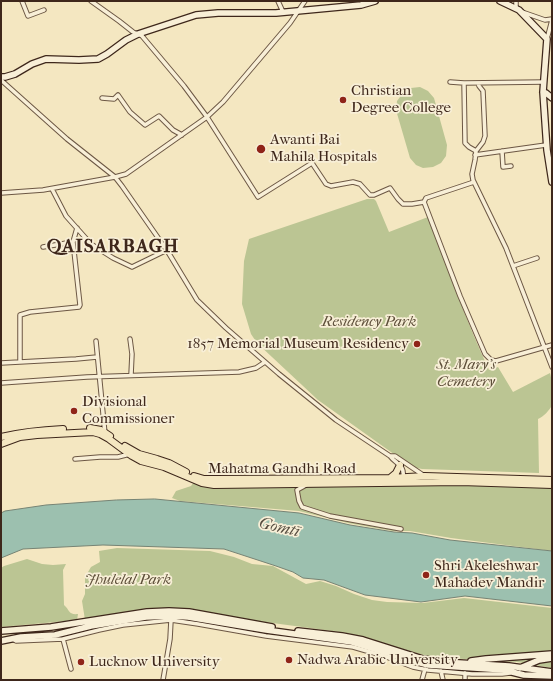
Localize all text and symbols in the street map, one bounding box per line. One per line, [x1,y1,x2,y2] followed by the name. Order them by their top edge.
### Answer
[351,82,451,117] place label: Christian Degree College
[338,95,348,105] marker: Christian Degree College
[270,131,377,166] place label: Awanti Bai Mahila Hospitals
[255,143,267,155] marker: Awanti Bai Mahila Hospitals
[47,236,179,258] district label: QAISARBAGH
[322,313,416,331] park label: Residency Park
[187,335,409,353] place label: 1857 Memorial Museum Residency
[412,339,422,349] marker: 1857 Memorial Museum Residency
[436,356,496,391] park label: St. Mary's Cemetery
[82,393,174,428] place label: Divisional Commissioner
[69,406,79,416] marker: Divisional Commissioner
[208,460,356,478] street label: Mahatma Gandhi Road
[257,514,301,542] water label: Gomtī
[434,557,544,592] place label: Shri Akeleshwar Mahadev Mandir
[421,570,431,580] marker: Shri Akeleshwar Mahadev Mandir
[85,571,171,589] park label: Jhulelal Park
[297,651,458,669] place label: Nadwa Arabic University
[89,653,220,671] place label: Lucknow University
[284,655,294,665] marker: Nadwa Arabic University
[76,657,86,667] marker: Lucknow University

